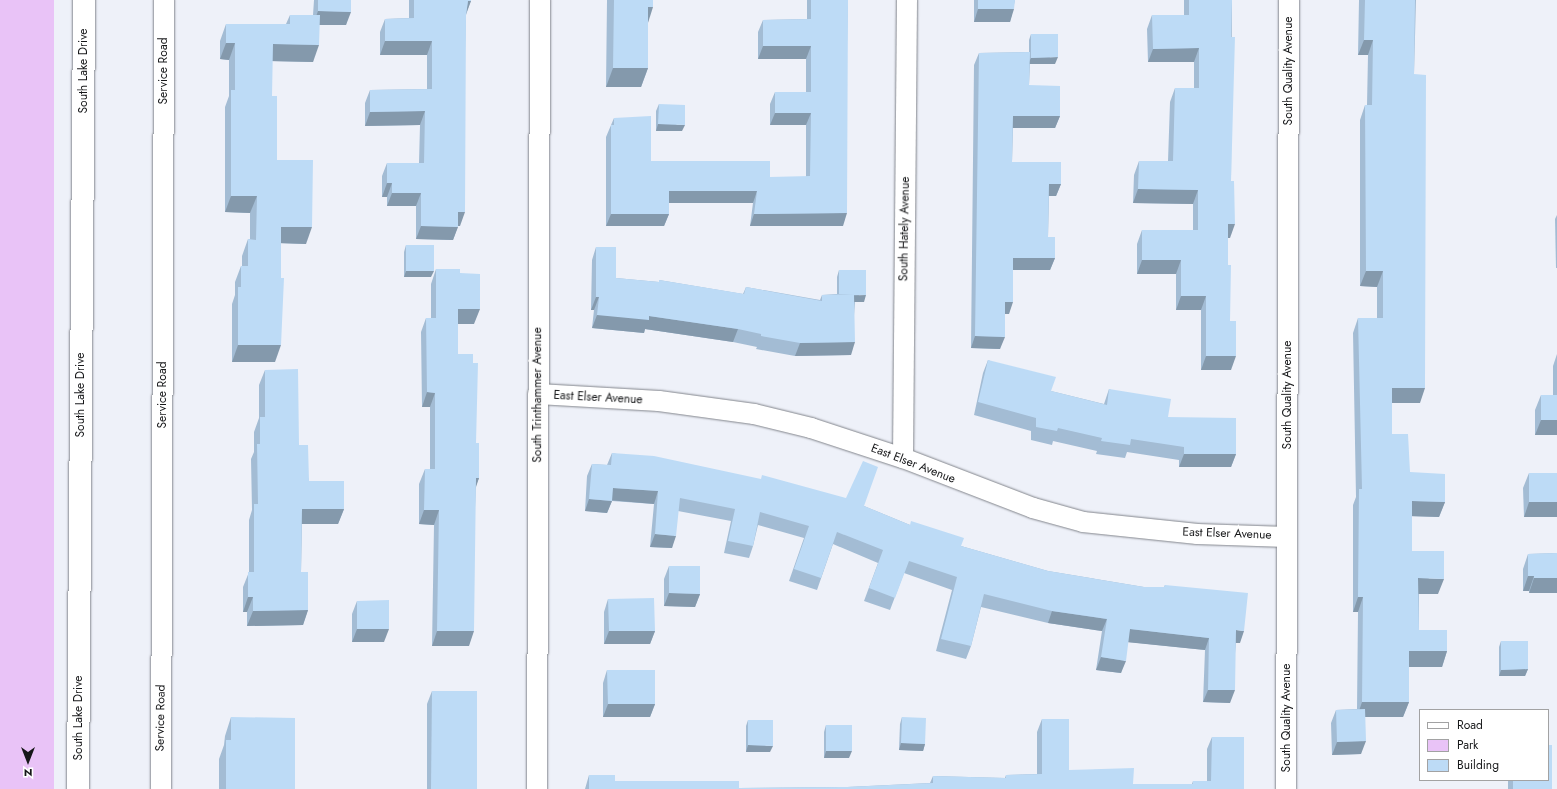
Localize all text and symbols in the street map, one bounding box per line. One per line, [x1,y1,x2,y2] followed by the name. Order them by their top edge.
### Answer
[1282,17,1296,125] street label: South Quality Avenue
[77,29,91,113] street label: South Lake Drive
[157,37,171,105] street label: Service Road
[897,177,913,281] street label: South Hately Avenue
[531,327,545,463] street label: South Trinthammer Avenue
[1281,341,1295,449] street label: South Quality Avenue
[74,353,88,437] street label: South Lake Drive
[156,361,170,429] street label: Service Road
[553,388,643,408] street label: East Elser Avenue
[869,441,957,487] street label: East Elser Avenue
[1182,525,1272,543] street label: East Elser Avenue
[1280,664,1294,772] street label: South Quality Avenue
[72,676,86,760] street label: South Lake Drive
[153,684,169,752] street label: Service Road
[1419,709,1549,781] legend
[1457,716,1483,734] text: Road
[1457,736,1478,754] text: Park
[8,741,48,781] north arrow
[1457,756,1499,774] text: Building
[24,765,32,781] text: N

